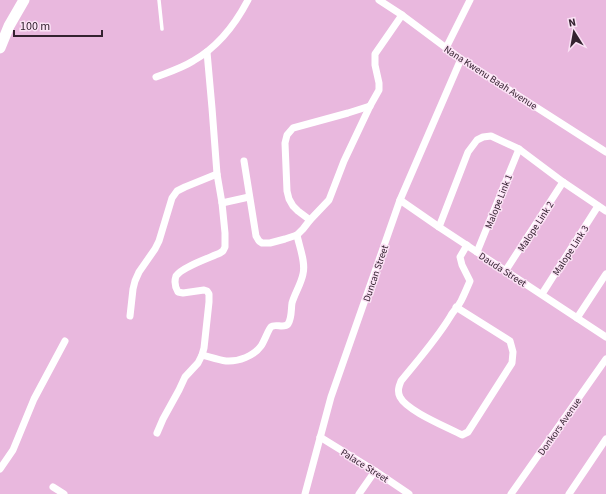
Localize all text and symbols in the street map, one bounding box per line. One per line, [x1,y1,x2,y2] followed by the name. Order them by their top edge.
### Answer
[14,12,102,38] scale bar
[554,12,594,52] north arrow
[567,15,577,31] text: N
[20,18,50,35] text: 100 m
[441,42,540,113] street label: Nana Kwenu Baah Avenue
[482,172,516,231] street label: Malope Link 1
[514,199,557,254] street label: Malope Link 2
[549,223,592,278] street label: Malope Link 3
[360,243,392,304] street label: Duncan Street
[476,249,530,291] street label: Dauda Street
[535,395,585,458] street label: Donkors Avenue
[338,446,392,486] street label: Palace Street

